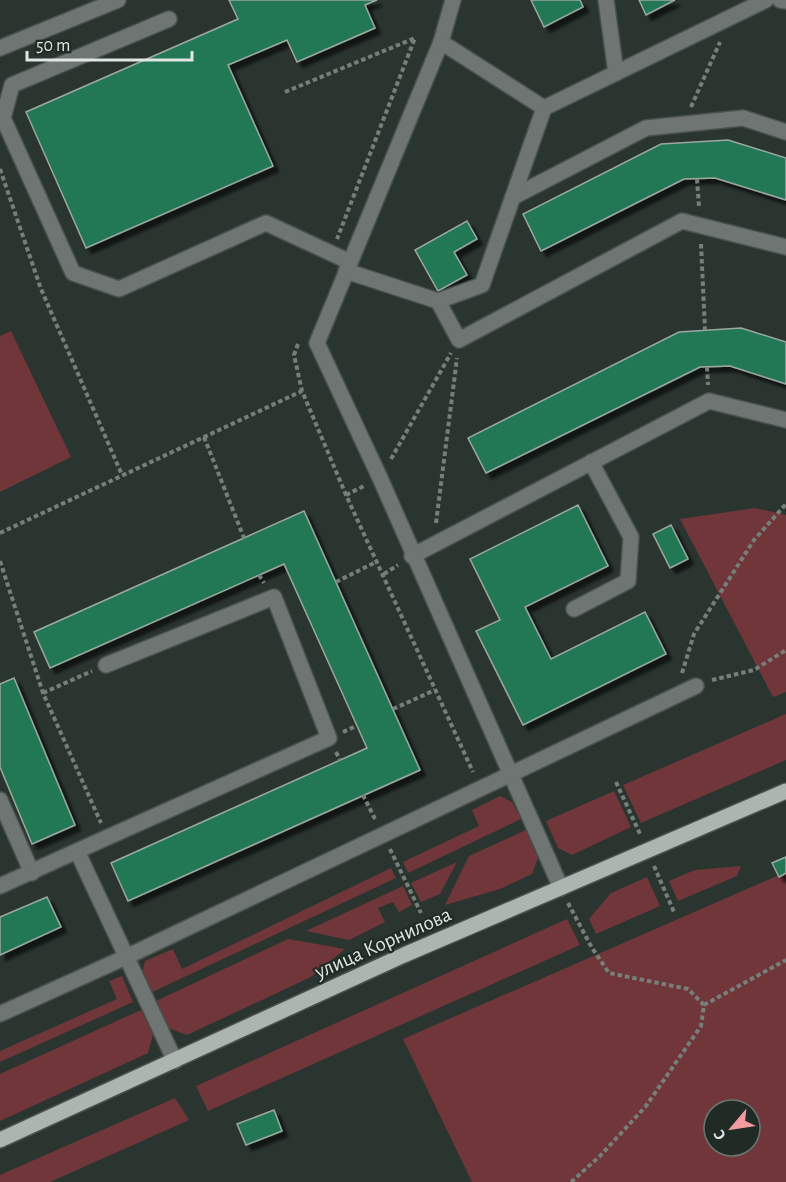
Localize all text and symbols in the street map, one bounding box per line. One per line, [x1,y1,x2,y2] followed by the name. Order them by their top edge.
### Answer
[27,24,192,62] scale bar
[36,37,70,55] text: 50 m
[311,903,455,983] street label: улица Корнилова
[702,1098,762,1158] north arrow
[711,1127,729,1143] text: С

